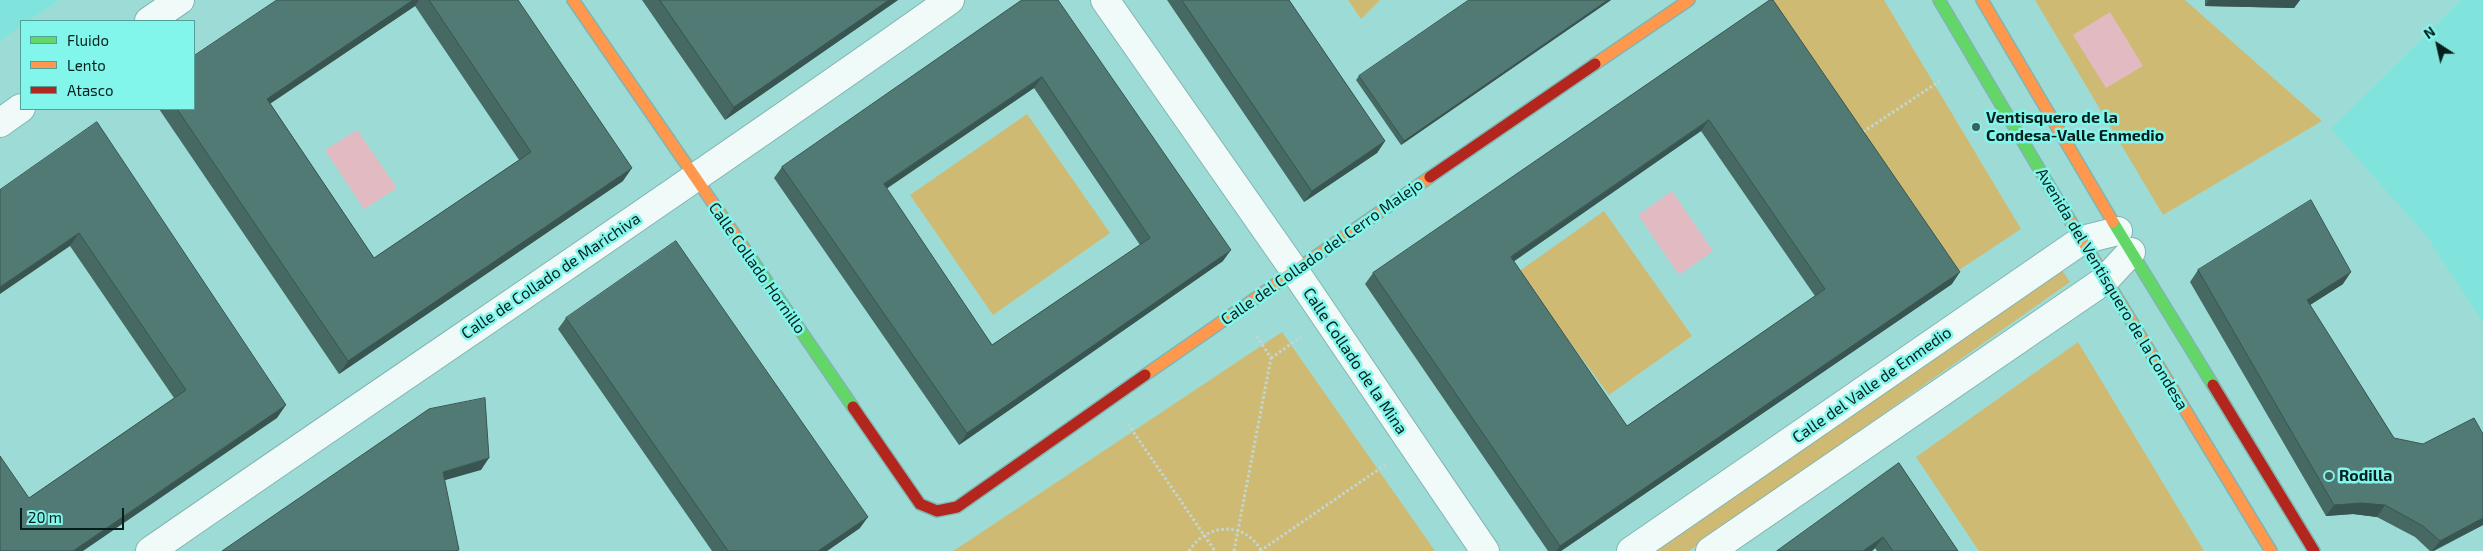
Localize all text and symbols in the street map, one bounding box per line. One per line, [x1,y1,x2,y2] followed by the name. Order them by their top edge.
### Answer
[20,20,195,110] legend
[2413,20,2463,70] north arrow
[2420,22,2438,42] text: N
[67,31,109,49] text: Fluido
[67,56,106,74] text: Lento
[67,81,113,99] text: Atasco
[1986,108,2164,146] place label: Ventisquero de la Condesa-Valle Enmedio
[1970,121,1982,133] marker: Ventisquero de la Condesa-Valle Enmedio
[2032,164,2192,414] street label: Avenida del Ventisquero de la Condesa
[1217,175,1427,329] street label: Calle del Collado del Cerro Malejo
[704,199,810,337] street label: Calle Collado Hornillo
[458,209,644,343] street label: Calle de Collado de Marichiva
[1299,284,1411,438] street label: Calle Collado de la Mina
[1789,323,1955,447] street label: Calle del Valle de Enmedio
[2339,466,2392,486] place label: Rodilla
[2323,470,2335,482] marker: Rodilla
[22,498,126,530] scale bar
[28,508,62,526] text: 20 m

